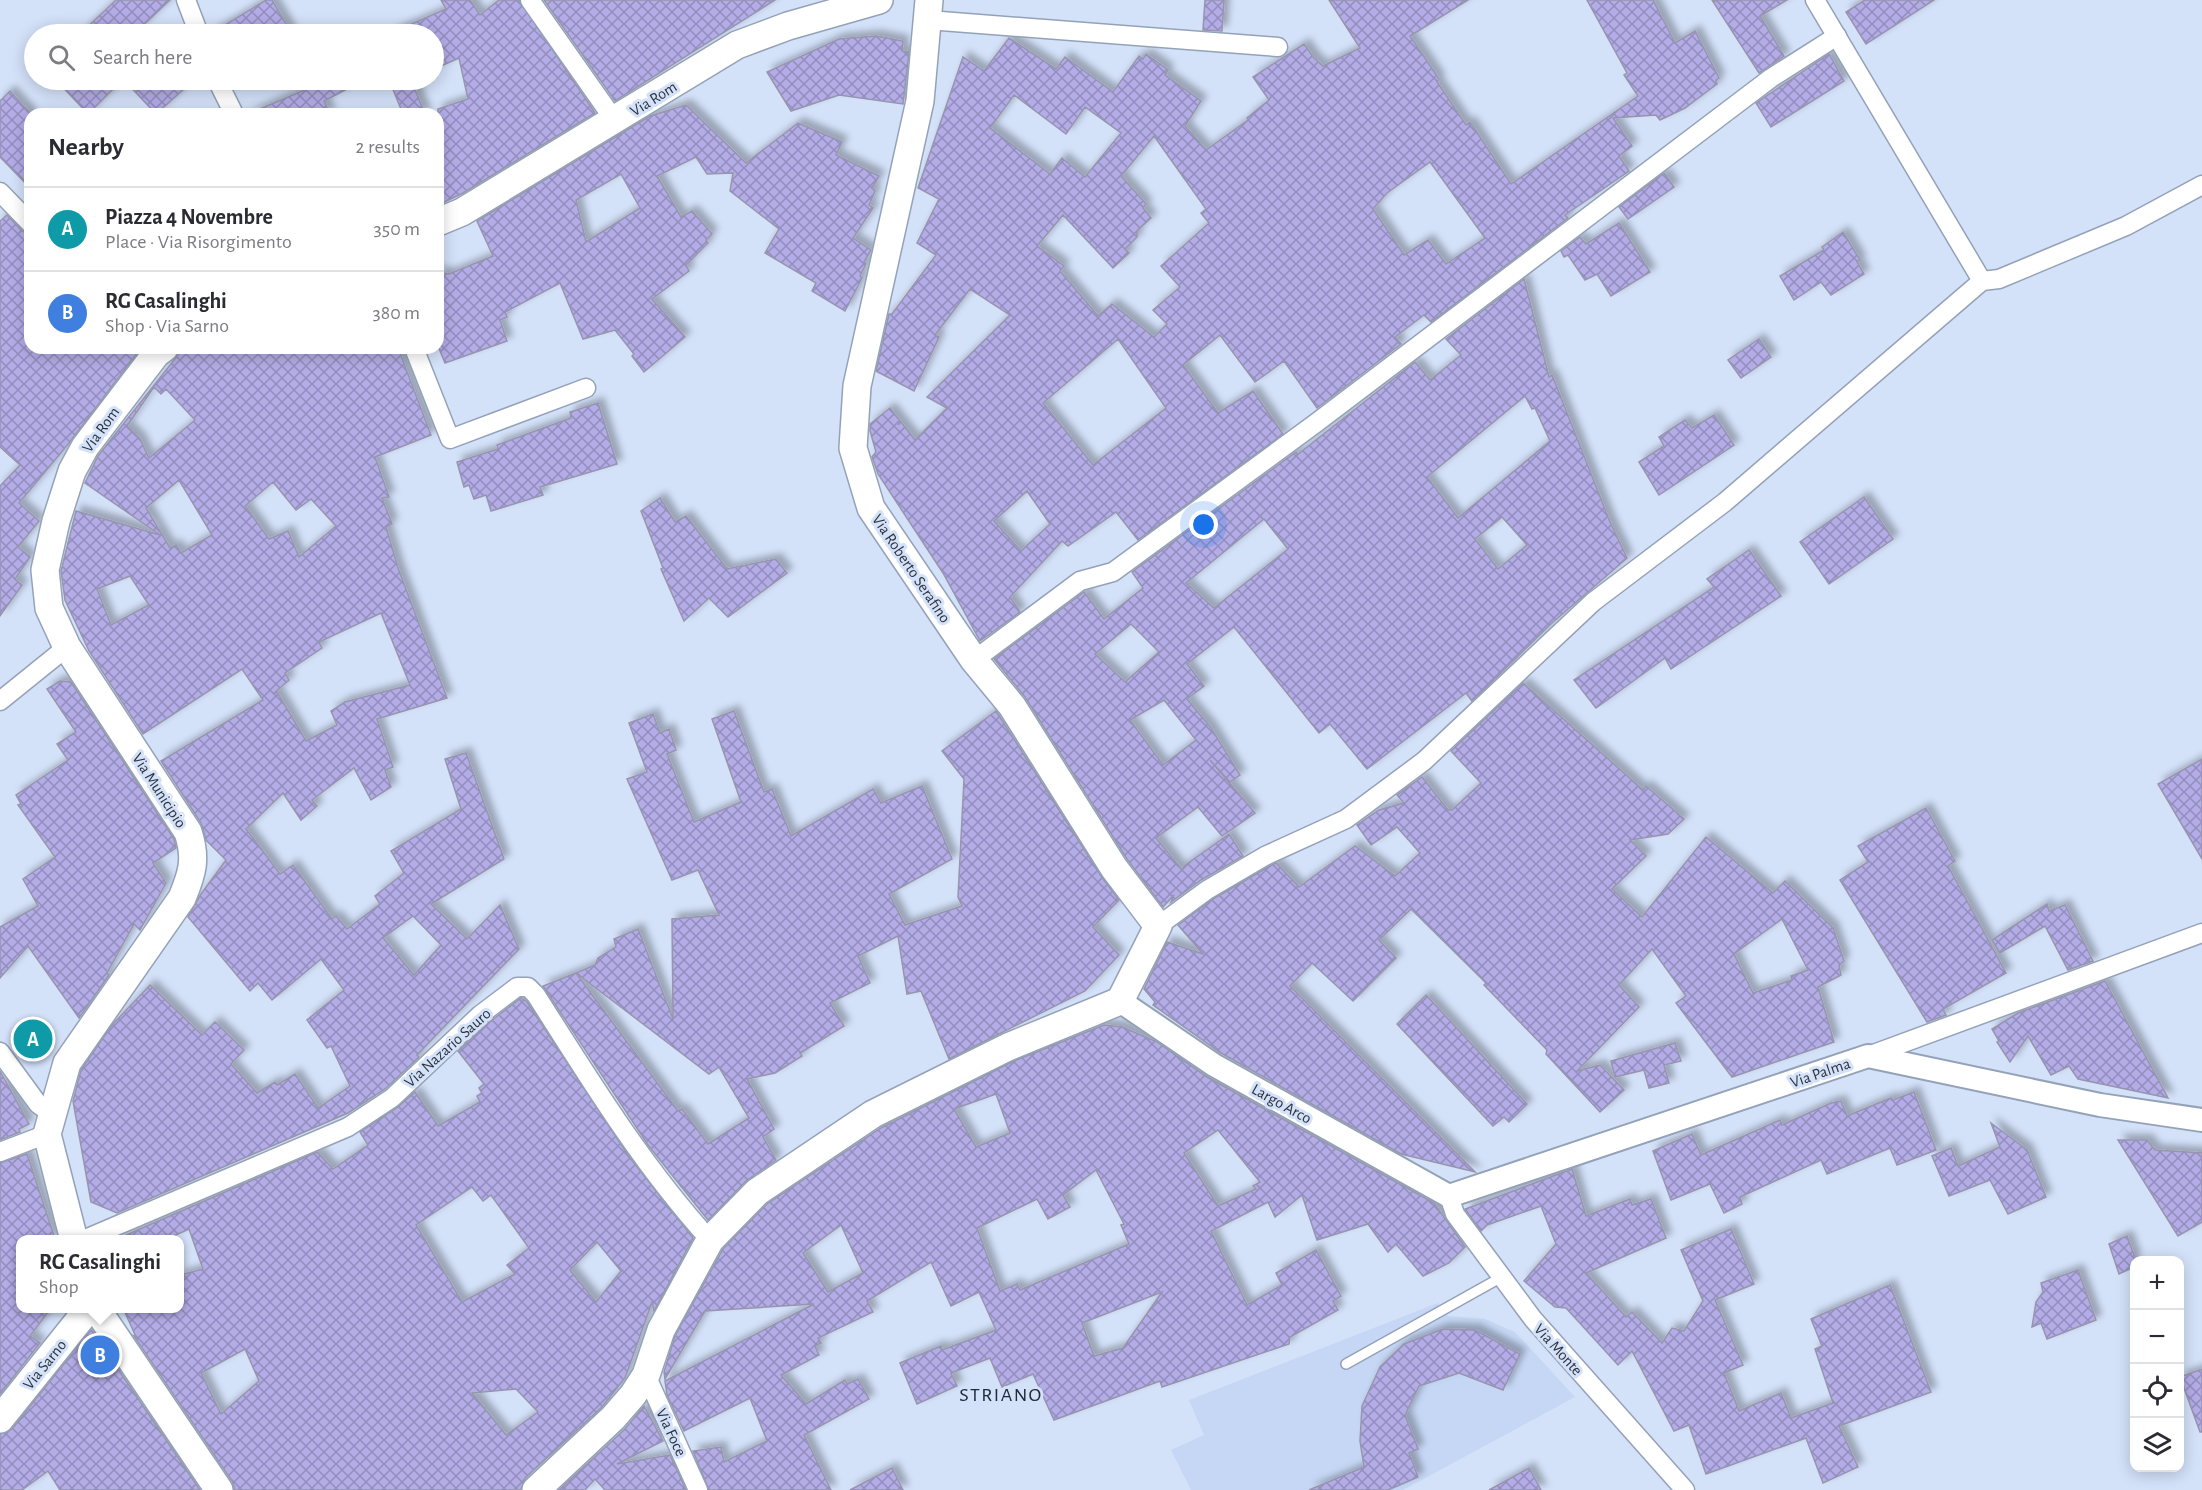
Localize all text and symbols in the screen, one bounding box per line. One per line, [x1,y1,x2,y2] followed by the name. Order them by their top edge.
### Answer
[24,24,444,90] search box
[45,41,78,74] icon: search
[93,46,192,68] text: Search here
[627,78,680,119] street label: Via Rom
[48,134,124,160] text: Nearby
[356,137,420,157] text: 2 results
[105,206,273,228] text: Piazza 4 Novembre
[62,219,74,239] text: A
[374,219,420,239] text: 350 m
[105,232,292,252] text: Place · Via Risorgimento
[105,290,227,312] text: RG Casalinghi
[62,303,73,323] text: B
[372,303,420,323] text: 380 m
[105,316,229,336] text: Shop · Via Sarno
[79,404,122,455] street label: Via Rom
[1189,510,1218,539] your location
[869,511,953,626] street label: Via Roberto Serafino
[129,750,189,831] street label: Via Municipio
[401,1005,494,1090] street label: Via Nazario Sauro
[14,1016,52,1062] pin: A
[1788,1055,1852,1091] street label: Via Palma
[1249,1081,1314,1127] street label: Largo Arco
[16,1235,184,1313] popup
[39,1251,161,1273] text: RG Casalinghi
[2130,1256,2184,1472] map controls
[2130,1256,2184,1310] button: +
[39,1277,79,1297] text: Shop
[2130,1310,2184,1364] button: −
[1531,1321,1585,1379] street label: Via Monte
[80,1332,120,1378] pin: B
[20,1337,70,1392] street label: Via Sarno
[2130,1364,2184,1418] button: locate
[959,1385,1043,1405] district label: STRIANO
[653,1406,689,1459] street label: Via Foce
[2130,1418,2184,1472] button: layers

